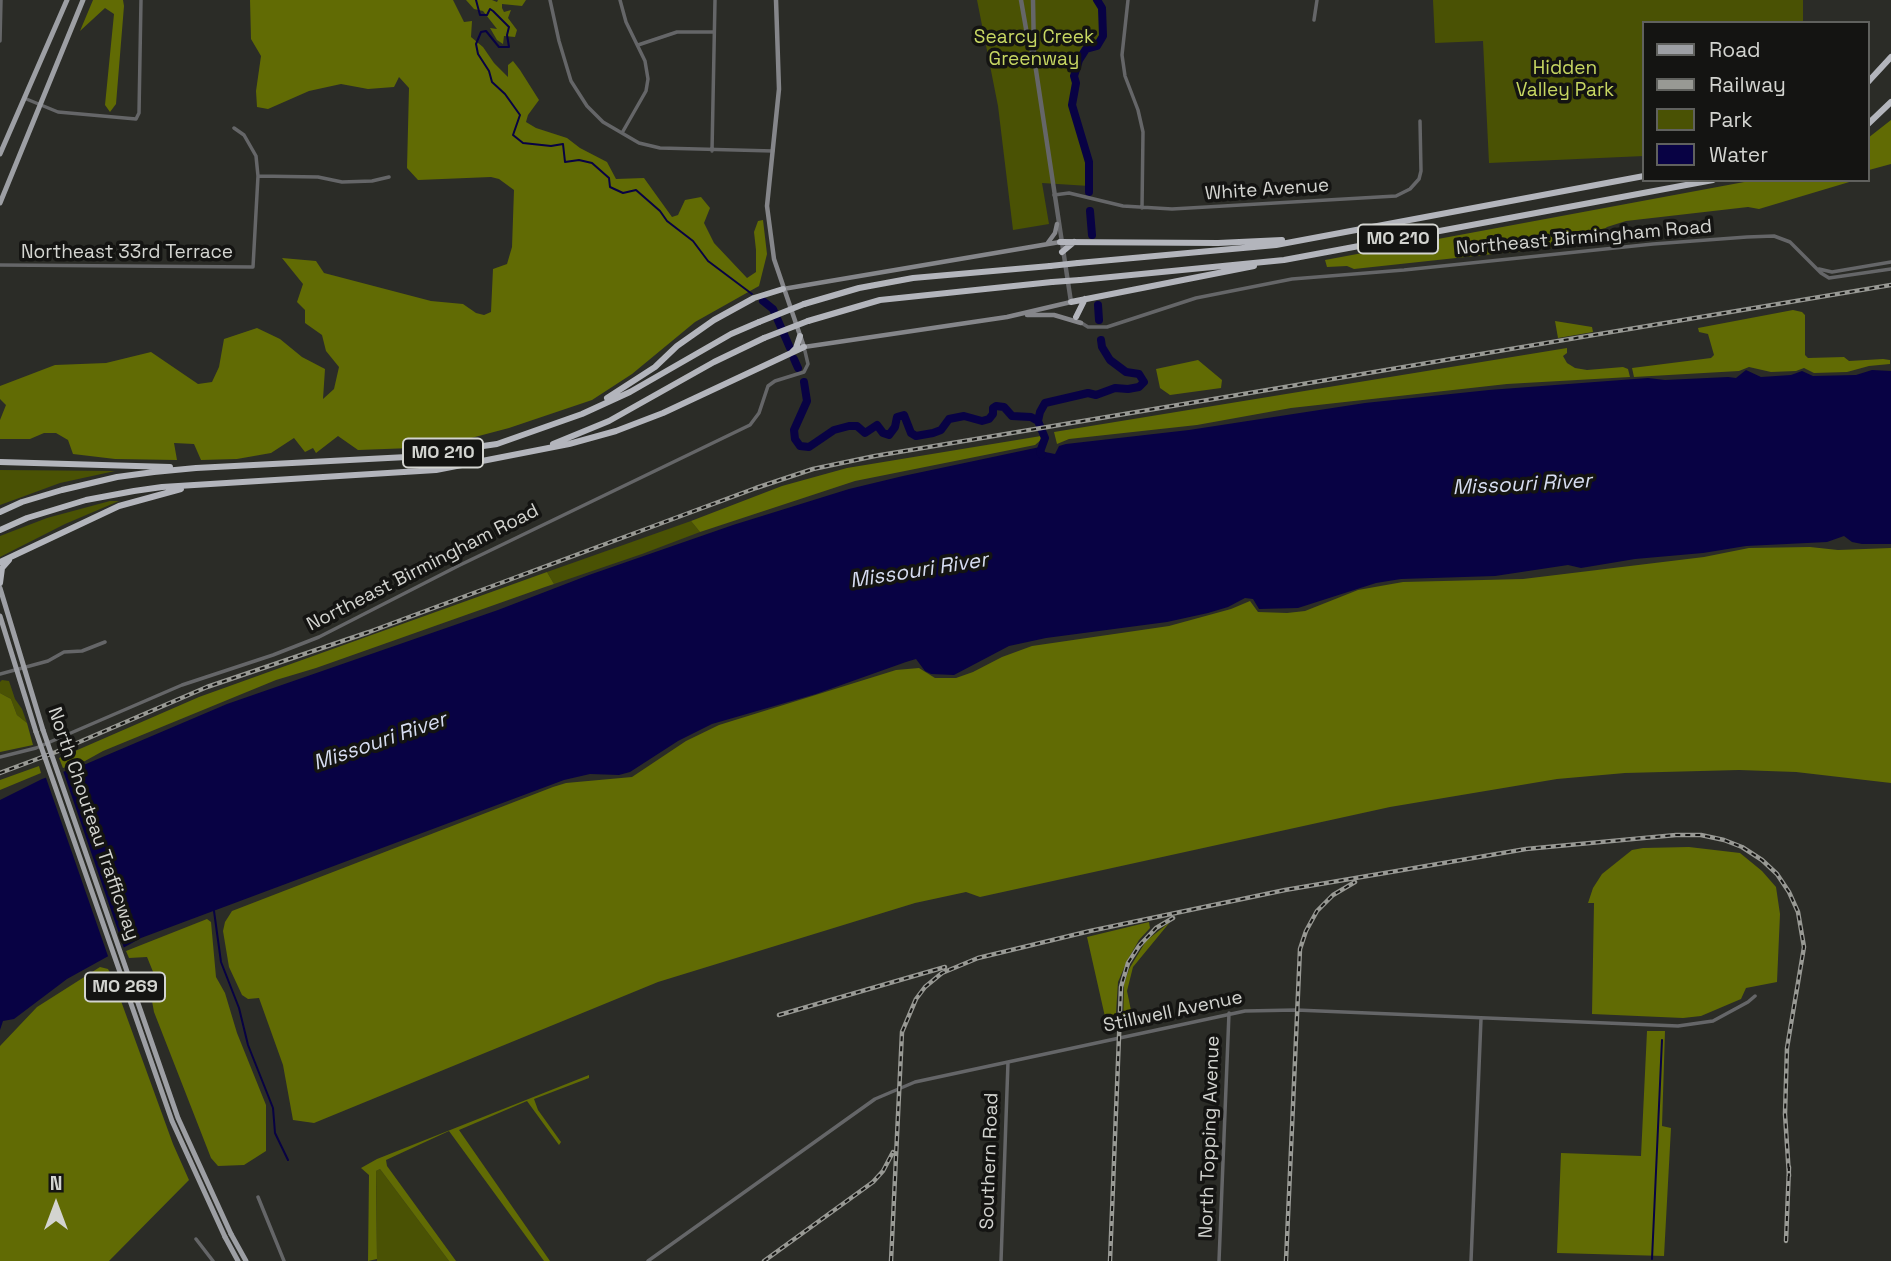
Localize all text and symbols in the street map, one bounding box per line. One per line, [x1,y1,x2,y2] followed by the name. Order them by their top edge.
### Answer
[1643,21,1870,182] legend
[974,27,1094,71] park label: Searcy Creek Greenway
[1709,36,1761,63] text: Road
[1516,58,1614,102] park label: Hidden Valley Park
[1709,71,1786,98] text: Railway
[1709,106,1753,133] text: Park
[1709,141,1768,168] text: Water
[1204,174,1330,206] street label: White Avenue
[1455,215,1713,261] street label: Northeast Birmingham Road
[1358,225,1438,254] road number: MO 210
[21,242,233,264] street label: Northeast 33rd Terrace
[403,438,483,467] road number: MO 210
[1452,469,1592,501] water label: Missouri River
[303,499,543,637] street label: Northeast Birmingham Road
[848,548,990,594] water label: Missouri River
[42,704,144,944] street label: North Chouteau Trafficway
[310,707,450,777] water label: Missouri River
[85,972,165,1002] road number: MO 269
[1101,986,1245,1038] street label: Stillwell Avenue
[1195,1035,1225,1239] street label: North Topping Avenue
[976,1092,1004,1230] street label: Southern Road
[21,1170,91,1240] north arrow
[50,1171,62,1196] text: N

